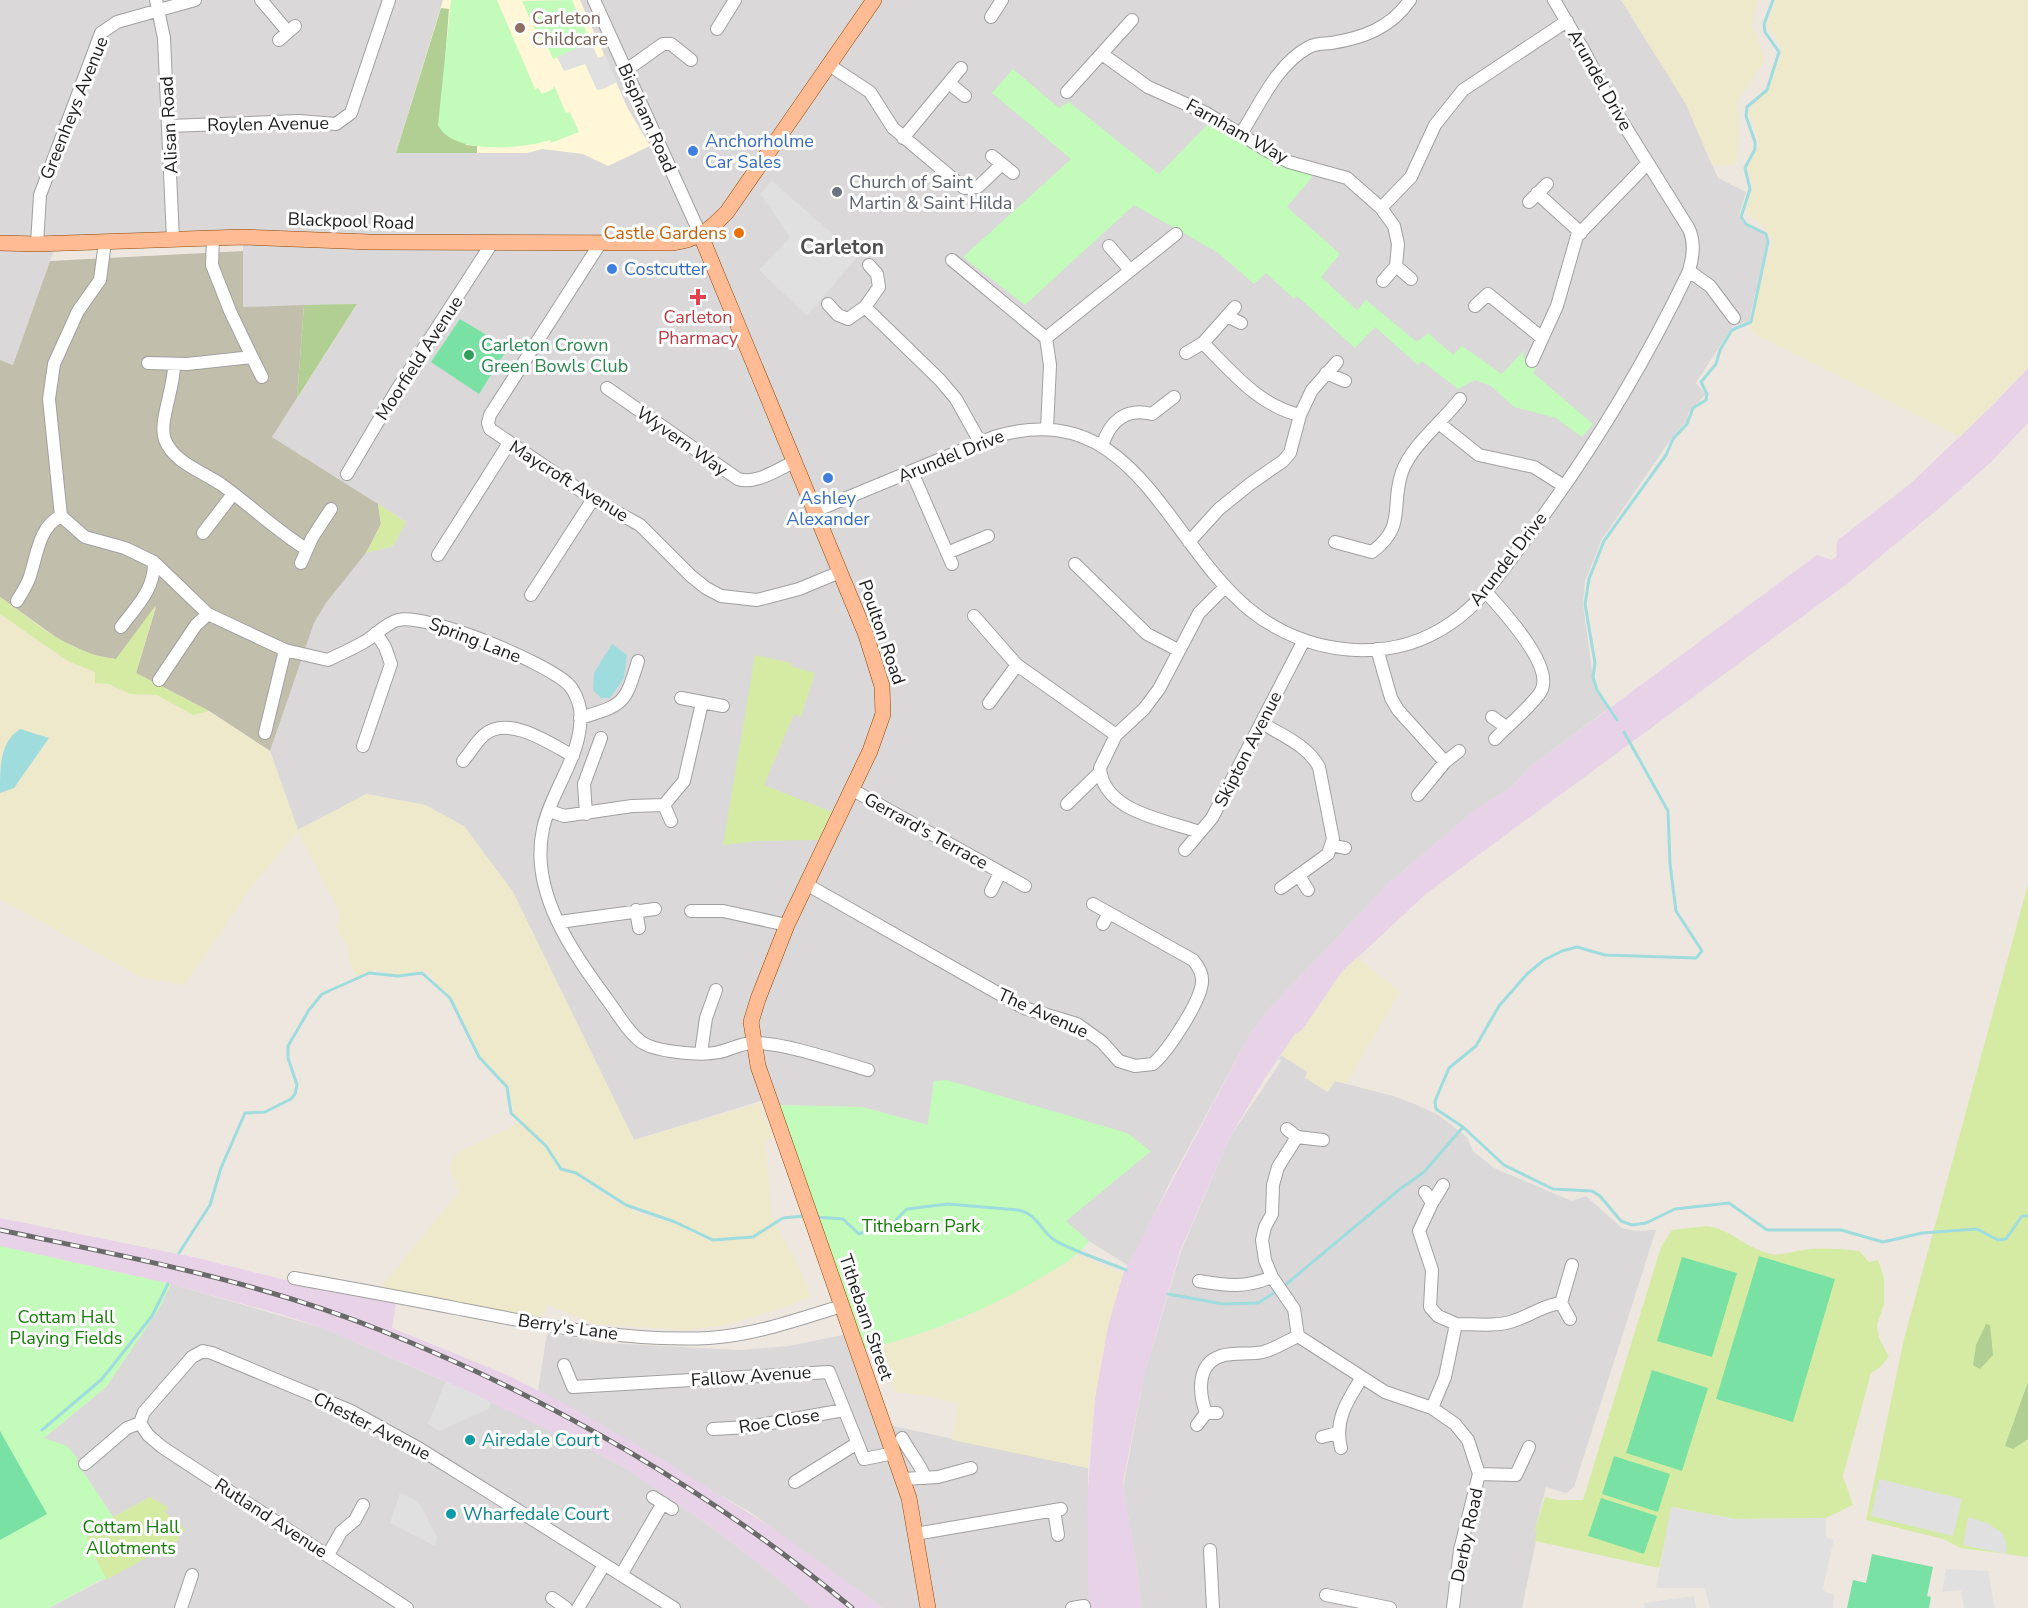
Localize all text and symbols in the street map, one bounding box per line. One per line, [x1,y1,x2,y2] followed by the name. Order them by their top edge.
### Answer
[532,6,608,51] place label: Carleton Childcare
[513,21,527,35] marker: Carleton Childcare
[1562,25,1638,135] street label: Arundel Drive
[34,33,114,183] street label: Greenheys Avenue
[612,60,682,176] street label: Bispham Road
[154,76,184,174] street label: Alisan Road
[1182,93,1293,169] street label: Farnham Way
[207,111,329,137] street label: Roylen Avenue
[705,129,814,174] place label: Anchorholme Car Sales
[686,144,700,158] marker: Anchorholme Car Sales
[849,170,1012,215] place label: Church of Saint Martin & Saint Hilda
[830,185,844,199] marker: Church of Saint Martin & Saint Hilda
[287,207,415,235] street label: Blackpool Road
[603,221,727,245] place label: Castle Gardens
[732,226,746,240] marker: Castle Gardens
[800,233,884,261] district label: Carleton
[624,257,708,281] place label: Costcutter
[605,262,619,276] marker: Costcutter
[691,290,705,304] marker: Carleton Pharmacy
[370,291,468,425] street label: Moorfield Avenue
[658,305,739,350] place label: Carleton Pharmacy
[481,333,628,378] place label: Carleton Crown Green Bowls Club
[462,348,476,362] marker: Carleton Crown Green Bowls Club
[632,401,733,482] street label: Wyvern Way
[894,424,1008,488] street label: Arundel Drive
[505,435,633,527] street label: Maycroft Avenue
[821,471,835,485] marker: Ashley Alexander
[786,486,870,531] place label: Ashley Alexander
[1464,507,1552,611] street label: Arundel Drive
[853,576,911,688] street label: Poulton Road
[426,611,524,669] street label: Spring Lane
[1208,687,1288,811] street label: Skipton Avenue
[860,787,992,875] street label: Gerrard's Terrace
[994,982,1092,1044] street label: The Avenue
[862,1214,981,1238] park label: Tithebarn Park
[833,1251,899,1384] street label: Tithebarn Street
[9,1305,123,1350] park label: Cottam Hall Playing Fields
[516,1308,620,1346] street label: Berry's Lane
[690,1360,812,1392] street label: Fallow Avenue
[309,1386,435,1466] street label: Chester Avenue
[737,1403,821,1439] street label: Roe Close
[482,1428,600,1452] place label: Airedale Court
[463,1433,477,1447] marker: Airedale Court
[210,1473,332,1563] street label: Rutland Avenue
[1445,1486,1489,1584] street label: Derby Road
[463,1502,610,1526] place label: Wharfedale Court
[444,1507,458,1521] marker: Wharfedale Court
[82,1515,180,1560] park label: Cottam Hall Allotments

